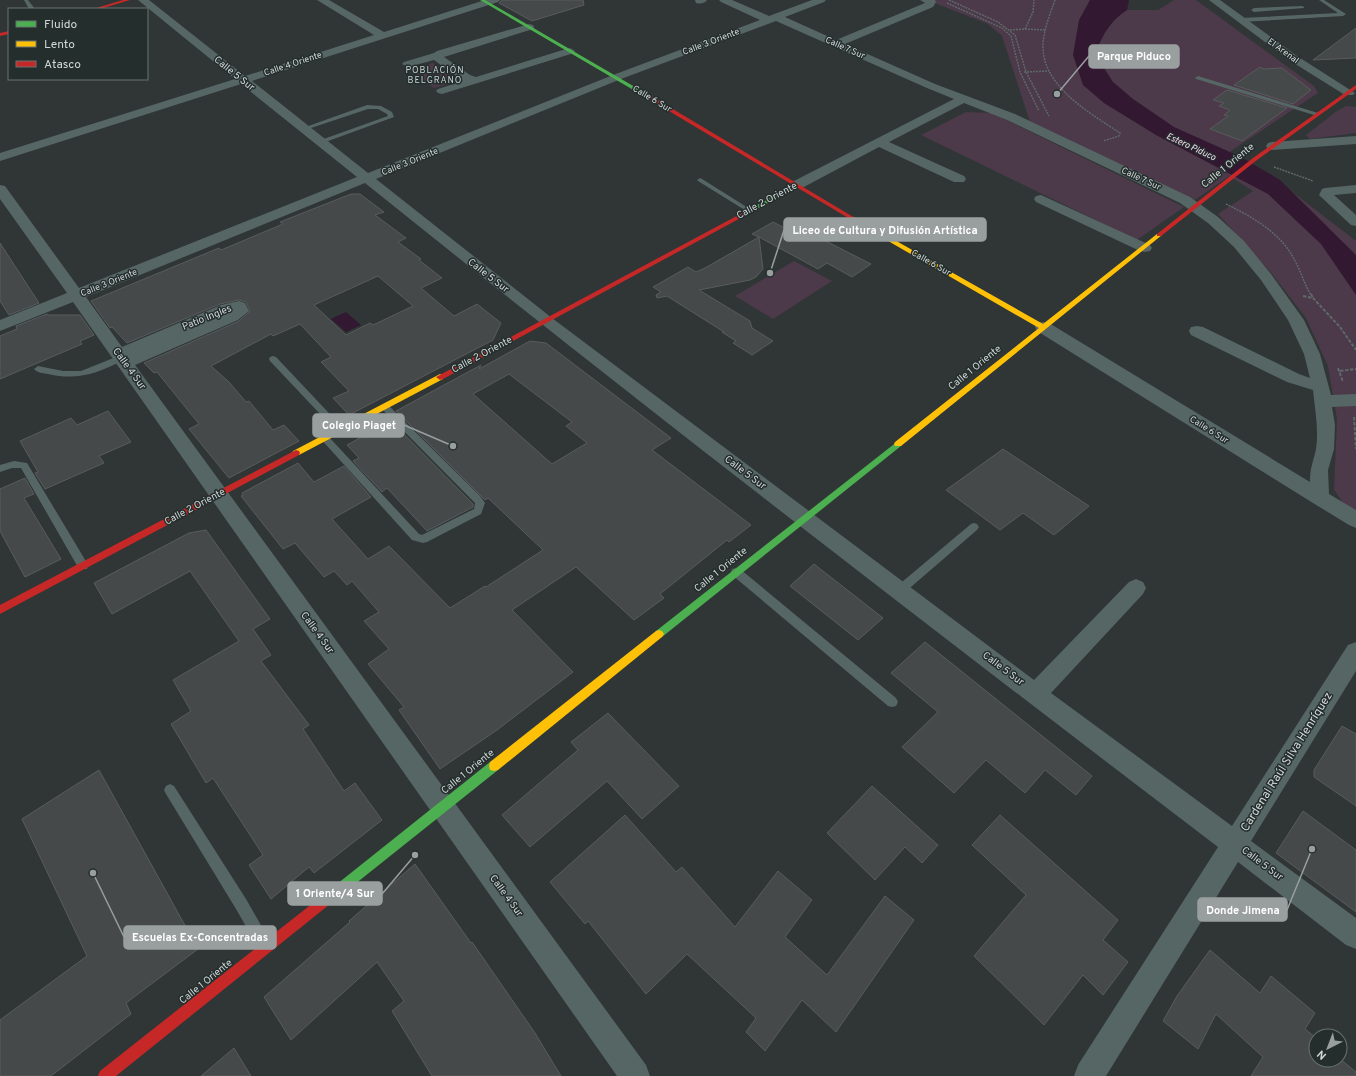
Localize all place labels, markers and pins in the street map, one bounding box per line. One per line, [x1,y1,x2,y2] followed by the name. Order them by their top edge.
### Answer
[1089,45,1179,68] callout: Parque Piduco
[784,218,986,241] callout: Liceo de Cultura y Difusión Artística
[313,414,404,437] callout: Colegio Piaget
[288,882,382,905] callout: 1 Oriente/4 Sur
[1198,898,1287,921] callout: Donde Jimena
[124,926,276,949] callout: Escuelas Ex-Concentradas

